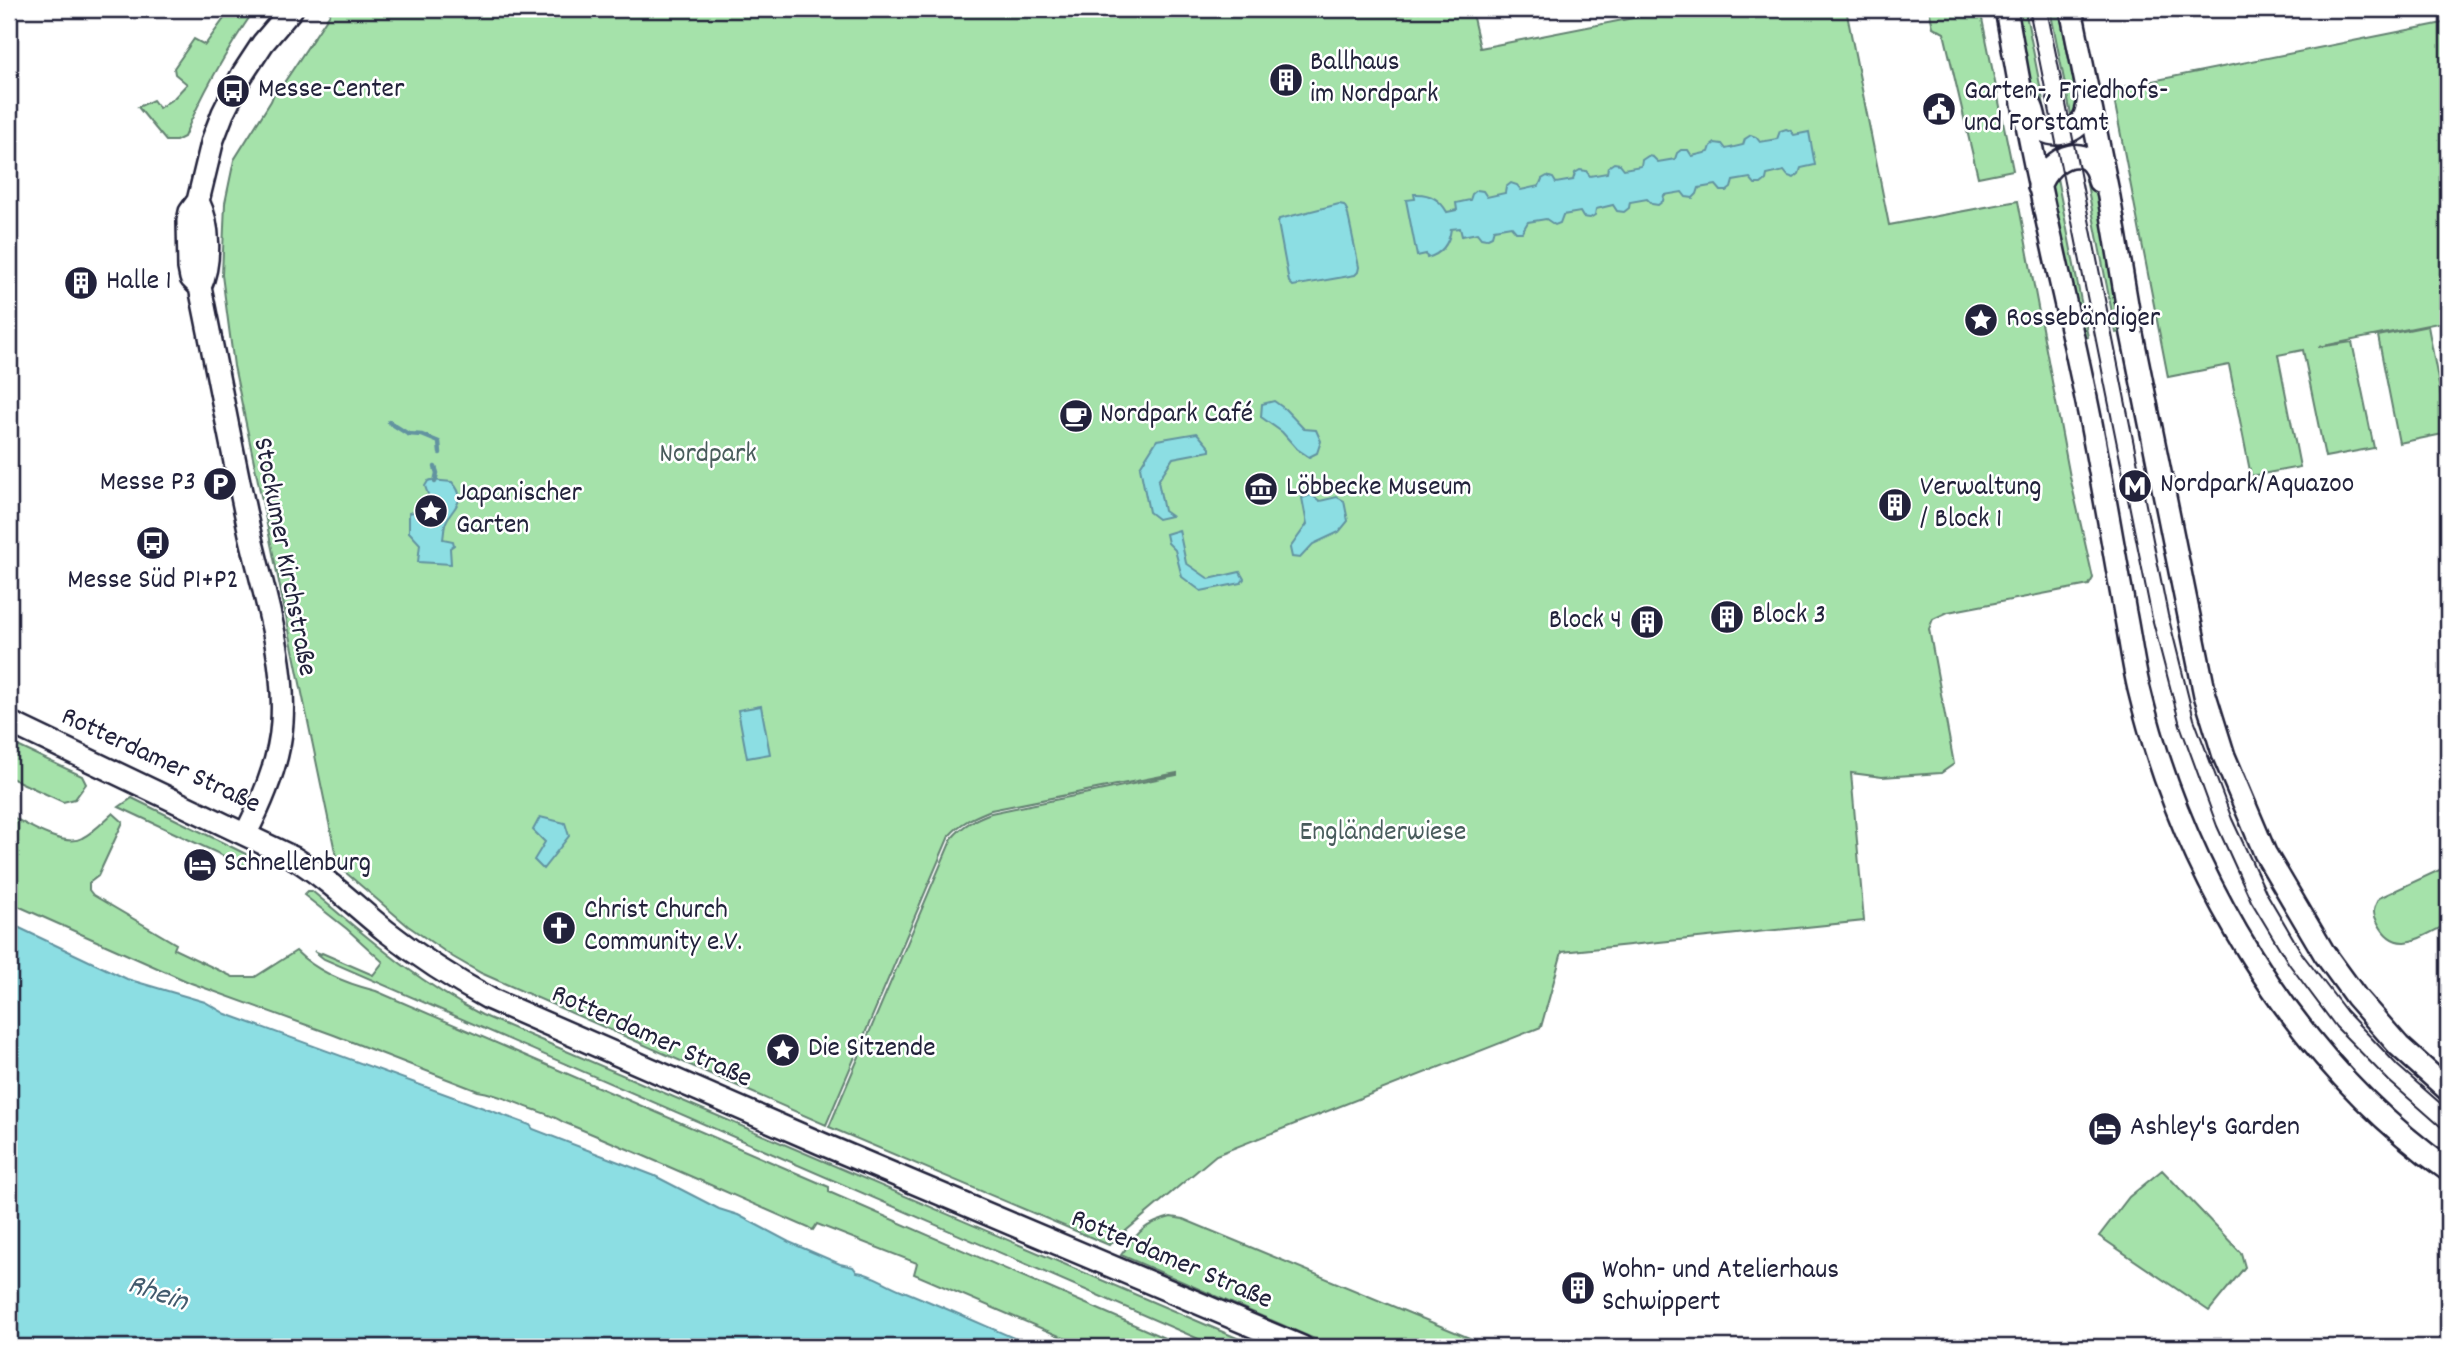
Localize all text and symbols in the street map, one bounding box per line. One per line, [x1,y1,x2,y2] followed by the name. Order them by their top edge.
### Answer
[1310,44,1439,116] place label: Ballhaus im Nordpark
[1267,61,1305,99] building icon: Ballhaus im Nordpark
[258,71,405,111] place label: Messe-Center
[214,72,252,110] bus stop icon: Messe-Center
[1964,73,2169,145] place label: Garten-, Friedhofs- und Forstamt
[1920,90,1958,128] public building icon: Garten-, Friedhofs- und Forstamt
[106,263,172,303] place label: Halle 1
[62,264,100,302] building icon: Halle 1
[2006,300,2161,340] place label: Rossebändiger
[1962,301,2000,339] place icon: Rossebändiger
[1100,396,1253,436] place label: Nordpark Café
[1057,397,1095,435] cafe icon: Nordpark Café
[240,434,326,680] street label: Stockumer Kirchstraße
[659,436,757,476] park label: Nordpark
[100,464,196,504] place label: Messe P3
[201,465,239,503] parking icon: Messe P3
[2160,466,2354,506] place label: Nordpark/Aquazoo
[2116,467,2154,505] metro station icon: Nordpark/Aquazoo
[1286,469,1472,509] place label: Löbbecke Museum
[1920,469,2042,541] place label: Verwaltung / Block 1
[1242,470,1280,508] museum icon: Löbbecke Museum
[456,475,583,547] place label: Japanischer Garten
[1876,486,1914,524] building icon: Verwaltung / Block 1
[412,492,450,530] place icon: Japanischer Garten
[134,524,172,562] bus stop icon: Messe Süd P1+P2
[67,562,239,602] place label: Messe Süd P1+P2
[1752,597,1826,637] place label: Block 3
[1708,598,1746,636] building icon: Block 3
[1549,602,1622,642] place label: Block 4
[1628,603,1666,641] building icon: Block 4
[54,698,266,826] street label: Rotterdamer Straße
[1300,814,1466,854] park label: Engländerwiese
[224,845,371,885] place label: Schnellenburg
[181,846,219,884] hotel icon: Schnellenburg
[584,892,742,964] place label: Christ Church Community e.V.
[540,909,578,947] church icon: Christ Church Community e.V.
[544,976,758,1100] street label: Rotterdamer Straße
[808,1030,935,1070] place label: Die Sitzende
[764,1031,802,1069] place icon: Die Sitzende
[2130,1109,2300,1149] place label: Ashley's Garden
[2086,1110,2124,1148] hotel icon: Ashley's Garden
[1064,1200,1278,1322] street label: Rotterdamer Straße
[1602,1252,1839,1324] place label: Wohn- und Atelierhaus Schwippert
[121,1265,194,1326] water label: Rhein
[1559,1269,1597,1307] building icon: Wohn- und Atelierhaus Schwippert

